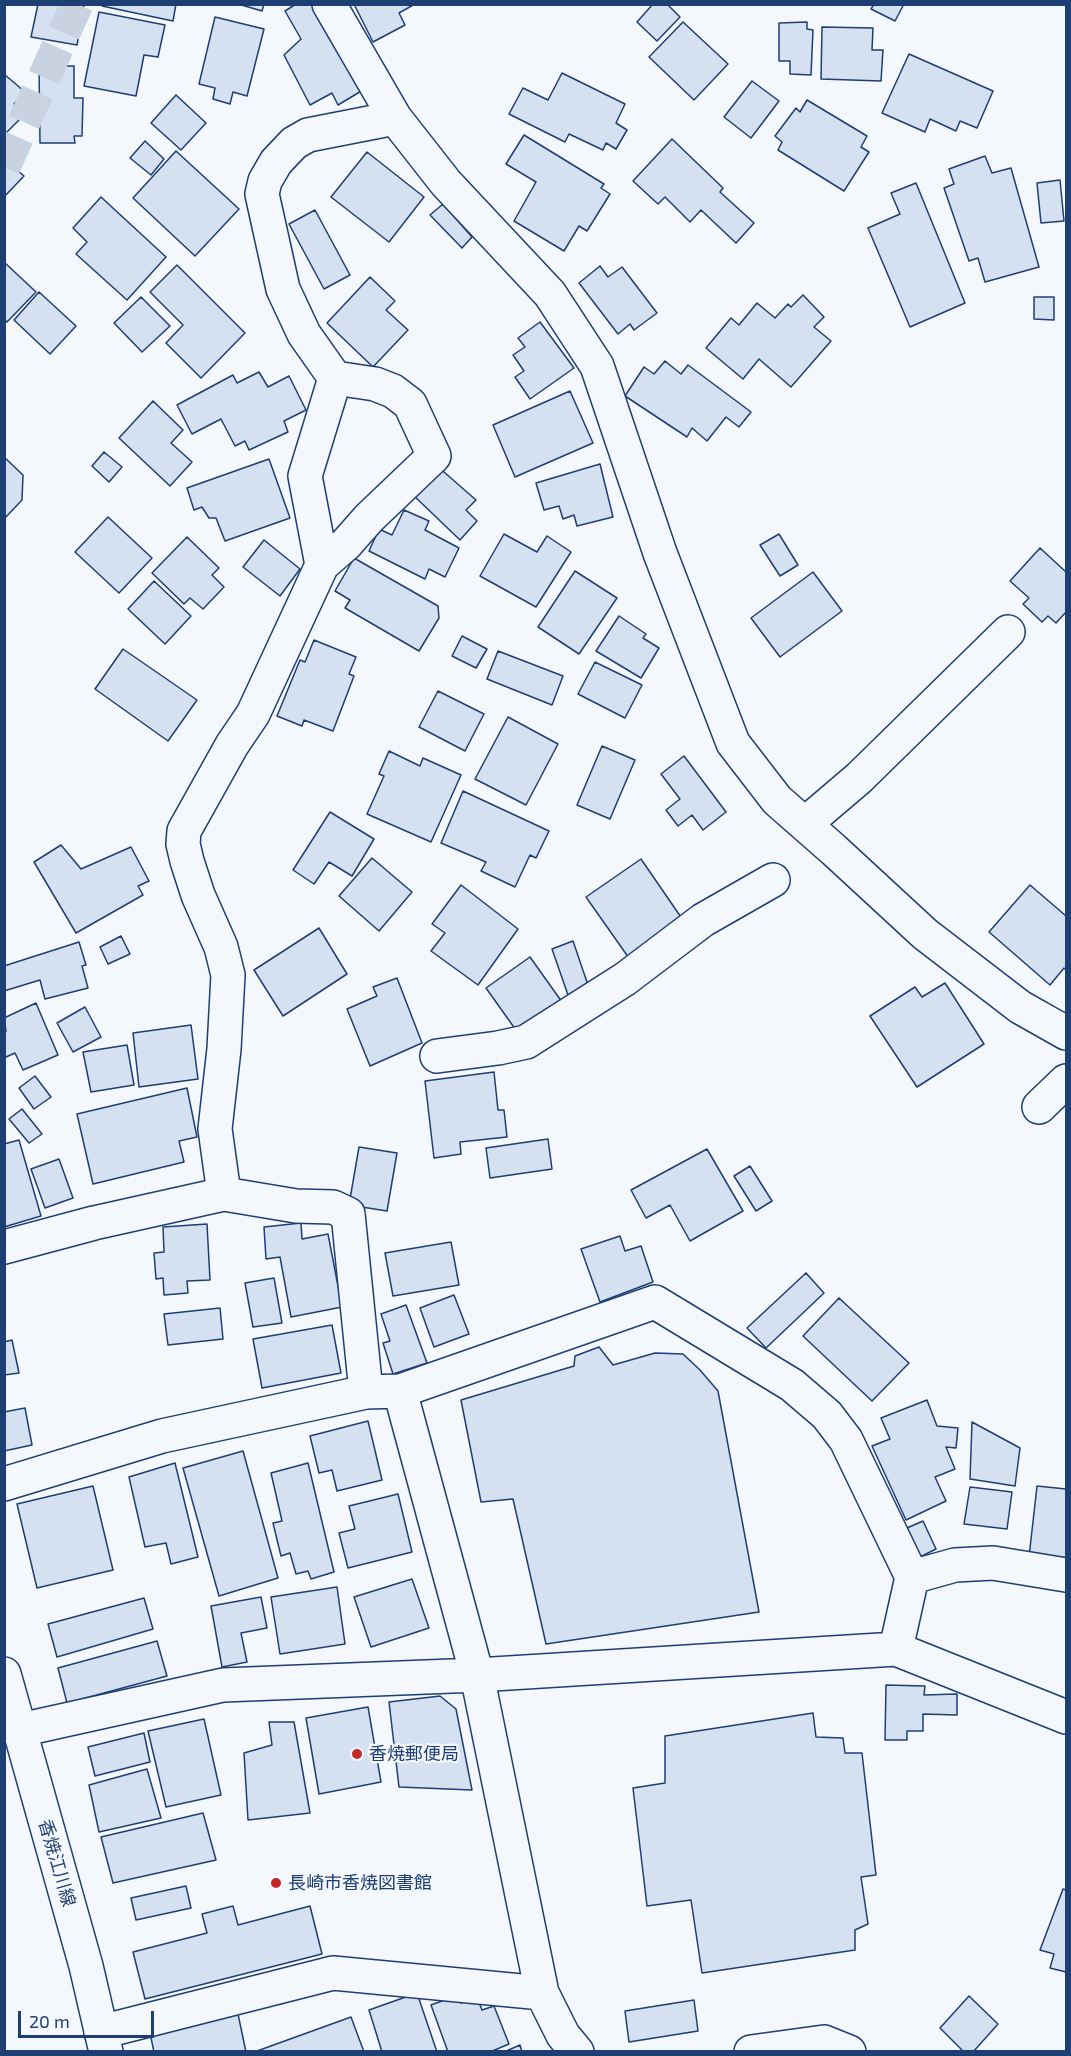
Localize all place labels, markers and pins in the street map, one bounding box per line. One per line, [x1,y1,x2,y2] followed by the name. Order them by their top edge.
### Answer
[369,1743,459,1765] place label: 香焼郵便局
[350,1747,364,1761] marker: 香焼郵便局
[288,1872,432,1894] place label: 長崎市香焼図書館
[269,1876,283,1890] marker: 長崎市香焼図書館

